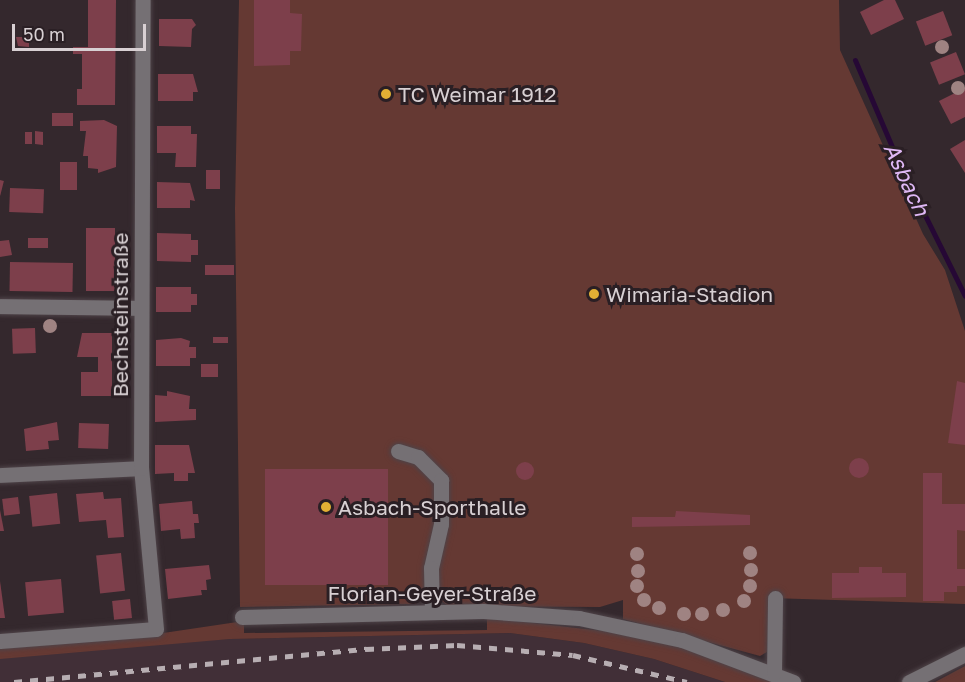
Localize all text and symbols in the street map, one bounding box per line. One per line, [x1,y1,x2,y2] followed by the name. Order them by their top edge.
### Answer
[15,12,148,50] scale bar
[23,23,65,45] text: 50 m
[398,81,556,107] place label: TC Weimar 1912
[379,87,393,101] marker: TC Weimar 1912
[879,138,935,220] water label: Asbach
[107,233,133,397] street label: Bechsteinstraße
[606,281,773,307] place label: Wimaria-Stadion
[587,287,601,301] marker: Wimaria-Stadion
[338,494,526,520] place label: Asbach-Sporthalle
[319,500,333,514] marker: Asbach-Sporthalle
[328,580,536,606] street label: Florian-Geyer-Straße

